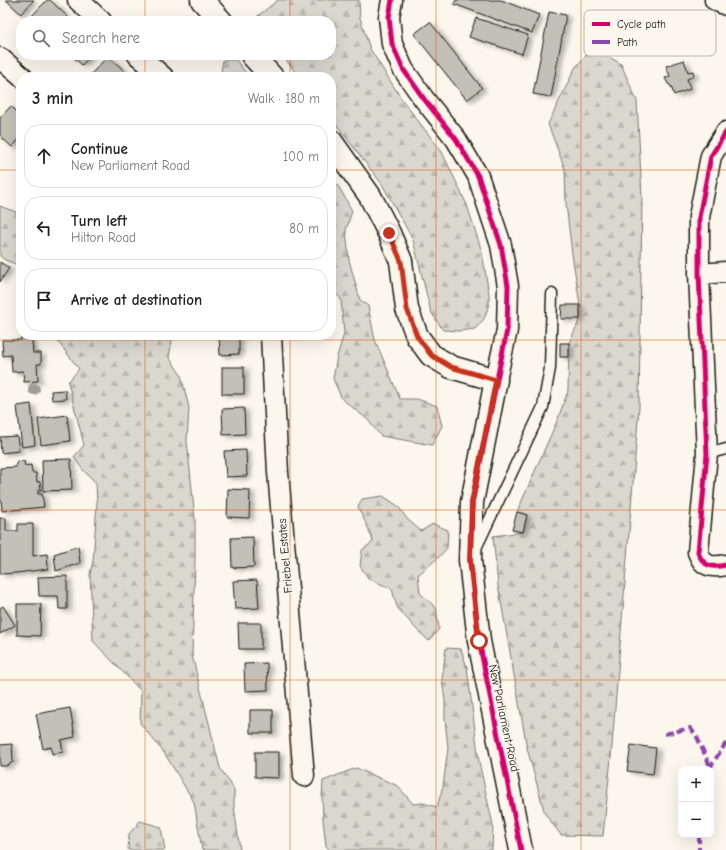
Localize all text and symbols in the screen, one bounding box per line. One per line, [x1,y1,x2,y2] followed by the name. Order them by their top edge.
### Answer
[584,10,716,56] legend
[16,16,336,60] search box
[617,18,666,31] text: Cycle path
[30,27,52,49] icon: search
[62,29,140,47] text: Search here
[617,36,638,49] text: Path
[32,89,73,108] text: 3 min
[248,91,320,106] text: Walk · 180 m
[71,140,128,158] text: Continue
[33,145,55,167] icon: ahead
[283,149,319,164] text: 100 m
[71,158,190,173] text: New Parliament Road
[71,212,127,230] text: Turn left
[33,217,55,239] icon: left
[289,221,319,236] text: 80 m
[380,224,398,242] route end
[71,230,136,245] text: Hilton Road
[33,289,55,311] icon: arrive
[71,291,202,309] text: Arrive at destination
[275,518,295,594] street label: Friebel Estates
[470,632,488,650] route start
[486,663,522,773] street label: New Parliament Road
[678,766,714,838] map controls
[678,766,714,802] button: +
[678,802,714,838] button: −

